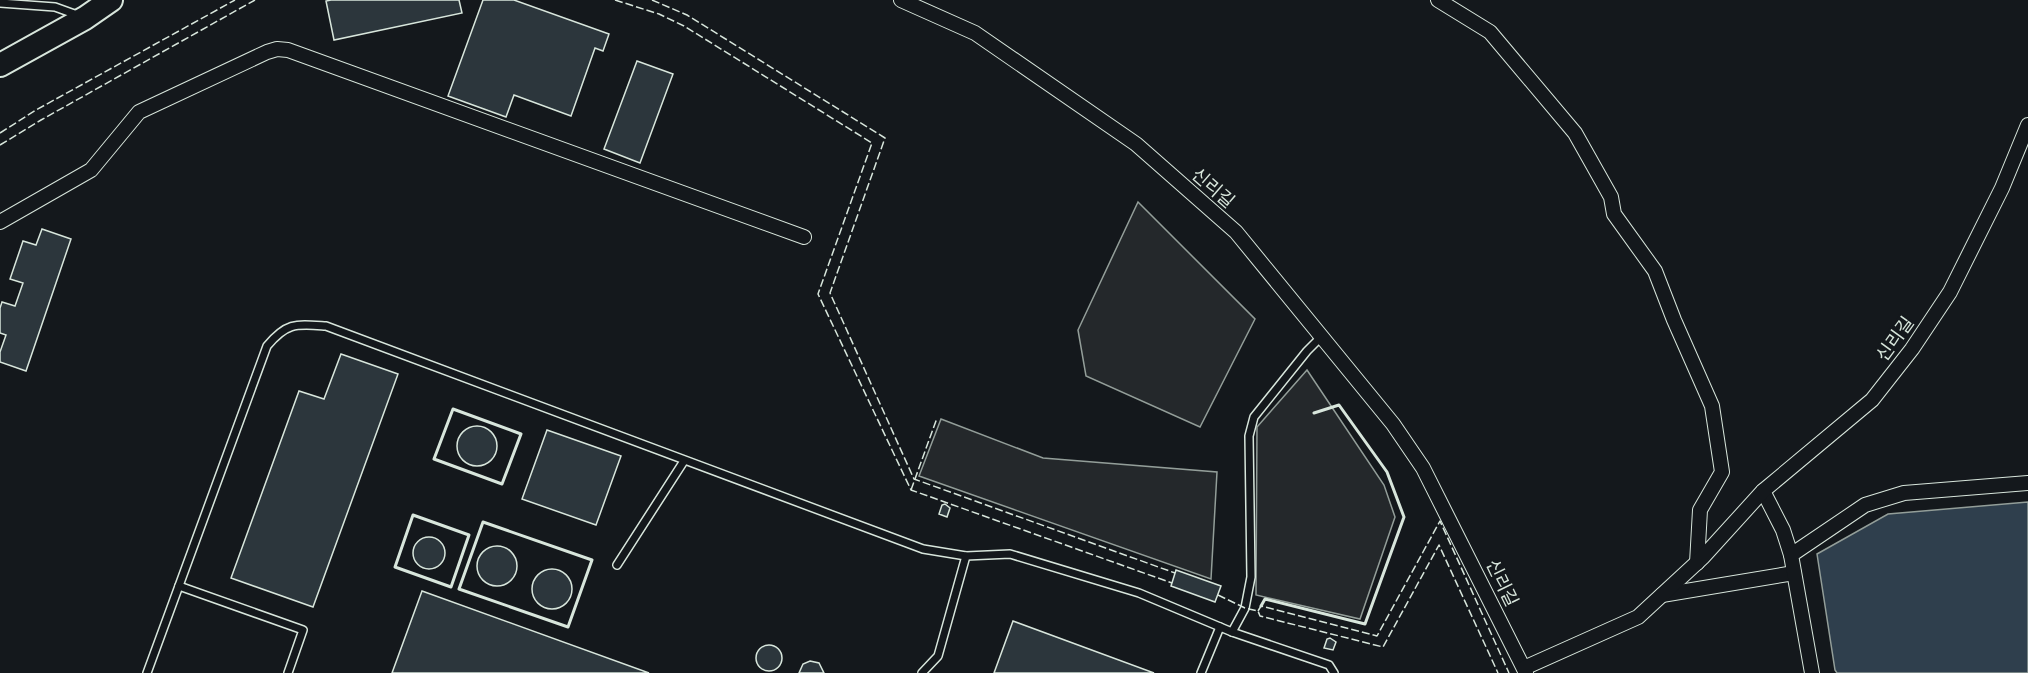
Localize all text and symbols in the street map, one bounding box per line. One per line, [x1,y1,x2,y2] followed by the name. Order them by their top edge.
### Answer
[1187,163,1240,213] street label: 신리길
[1871,312,1919,366] street label: 신리길
[1481,555,1524,610] street label: 신리길

